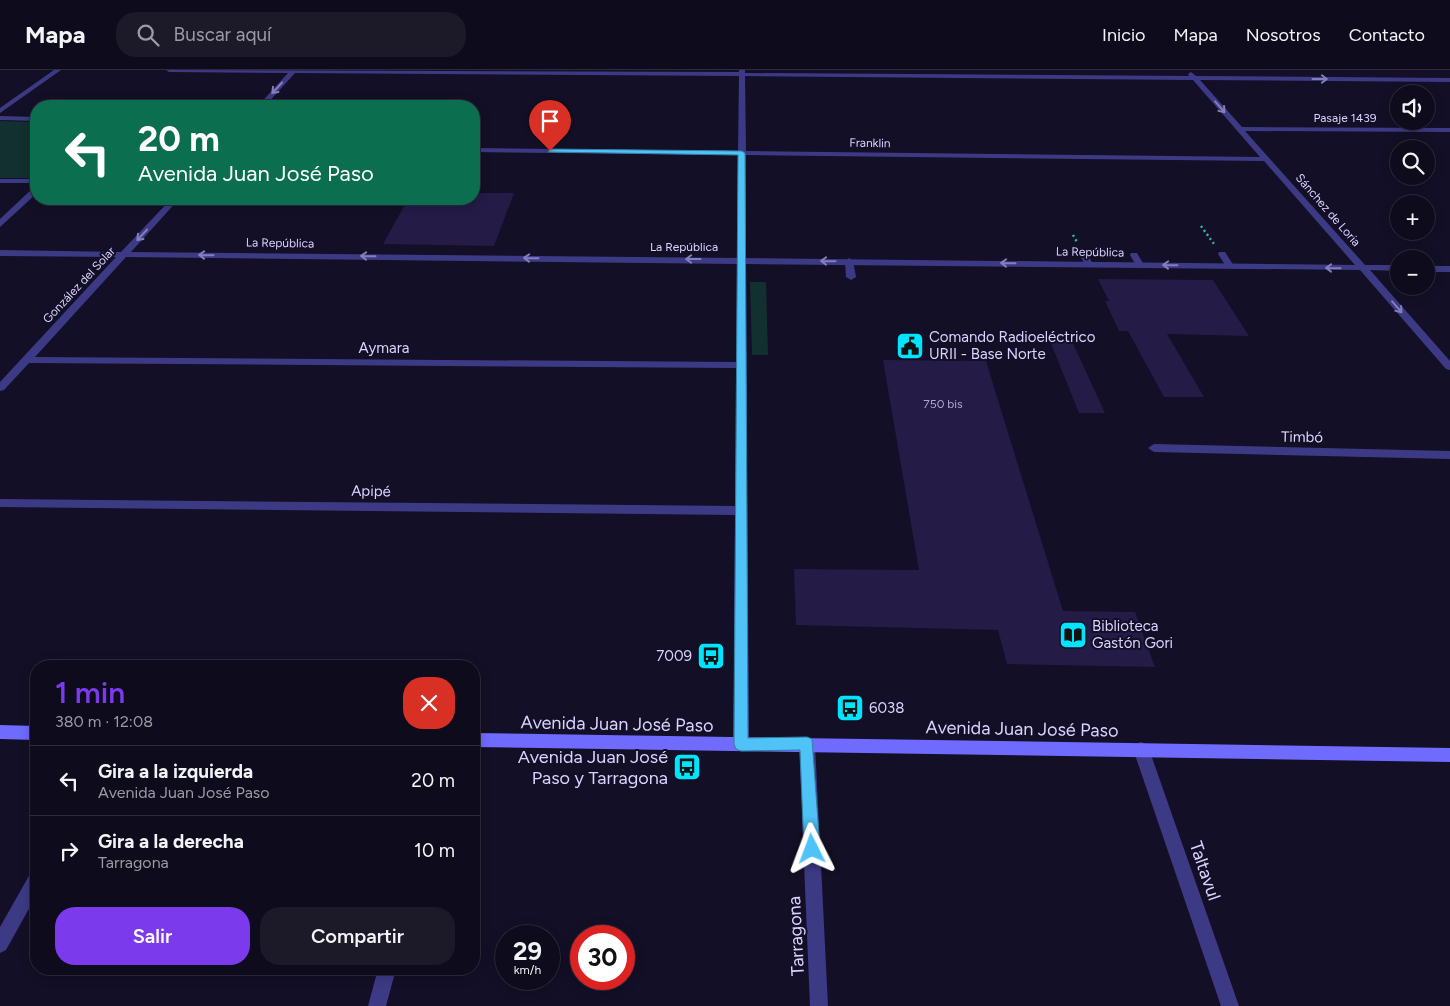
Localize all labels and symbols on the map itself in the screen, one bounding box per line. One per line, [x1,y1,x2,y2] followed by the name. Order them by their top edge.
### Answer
[1312,74,1328,84] one-way arrow
[272,82,283,95] one-way arrow
[529,100,571,151] pin
[1215,100,1226,113] one-way arrow
[1313,111,1377,125] street label: Pasaje 1439
[849,136,891,150] street label: Franklin
[1293,171,1363,249] street label: Sánchez de Loria
[136,228,148,241] one-way arrow
[246,235,314,251] street label: La República
[650,240,718,254] street label: La República
[40,244,118,326] street label: González del Solar
[1056,244,1124,260] street label: La República
[198,250,214,260] one-way arrow
[361,251,377,261] one-way arrow
[523,253,540,263] one-way arrow
[686,254,702,264] one-way arrow
[820,256,836,266] one-way arrow
[1000,258,1016,268] one-way arrow
[1162,260,1178,270] one-way arrow
[1325,263,1341,272] one-way arrow
[1391,301,1403,314] one-way arrow
[929,328,1096,363] place label: Comando Radioeléctrico URII - Base Norte
[895,331,925,361] public building icon: Comando Radioeléctrico URII - Base Norte
[358,339,410,357] street label: Aymara
[923,397,963,411] house number: 750 bis
[1281,428,1323,446] street label: Timbó
[351,482,391,500] street label: Apipé
[1092,617,1173,652] place label: Biblioteca Gastón Gori
[1058,620,1088,650] library icon: Biblioteca Gastón Gori
[696,641,726,671] bus stop icon: 7009
[656,647,692,665] place label: 7009
[835,693,865,723] bus stop icon: 6038
[869,699,904,717] place label: 6038
[520,711,714,737] street label: Avenida Juan José Paso
[925,716,1119,742] street label: Avenida Juan José Paso
[518,746,668,789] place label: Avenida Juan José Paso y Tarragona
[672,752,702,782] bus stop icon: Avenida Juan José Paso y Tarragona
[785,822,837,874] position arrow
[1185,839,1225,903] street label: Taltavul
[783,896,809,976] street label: Tarragona
[570,925,635,990] speed limit sign: 30

